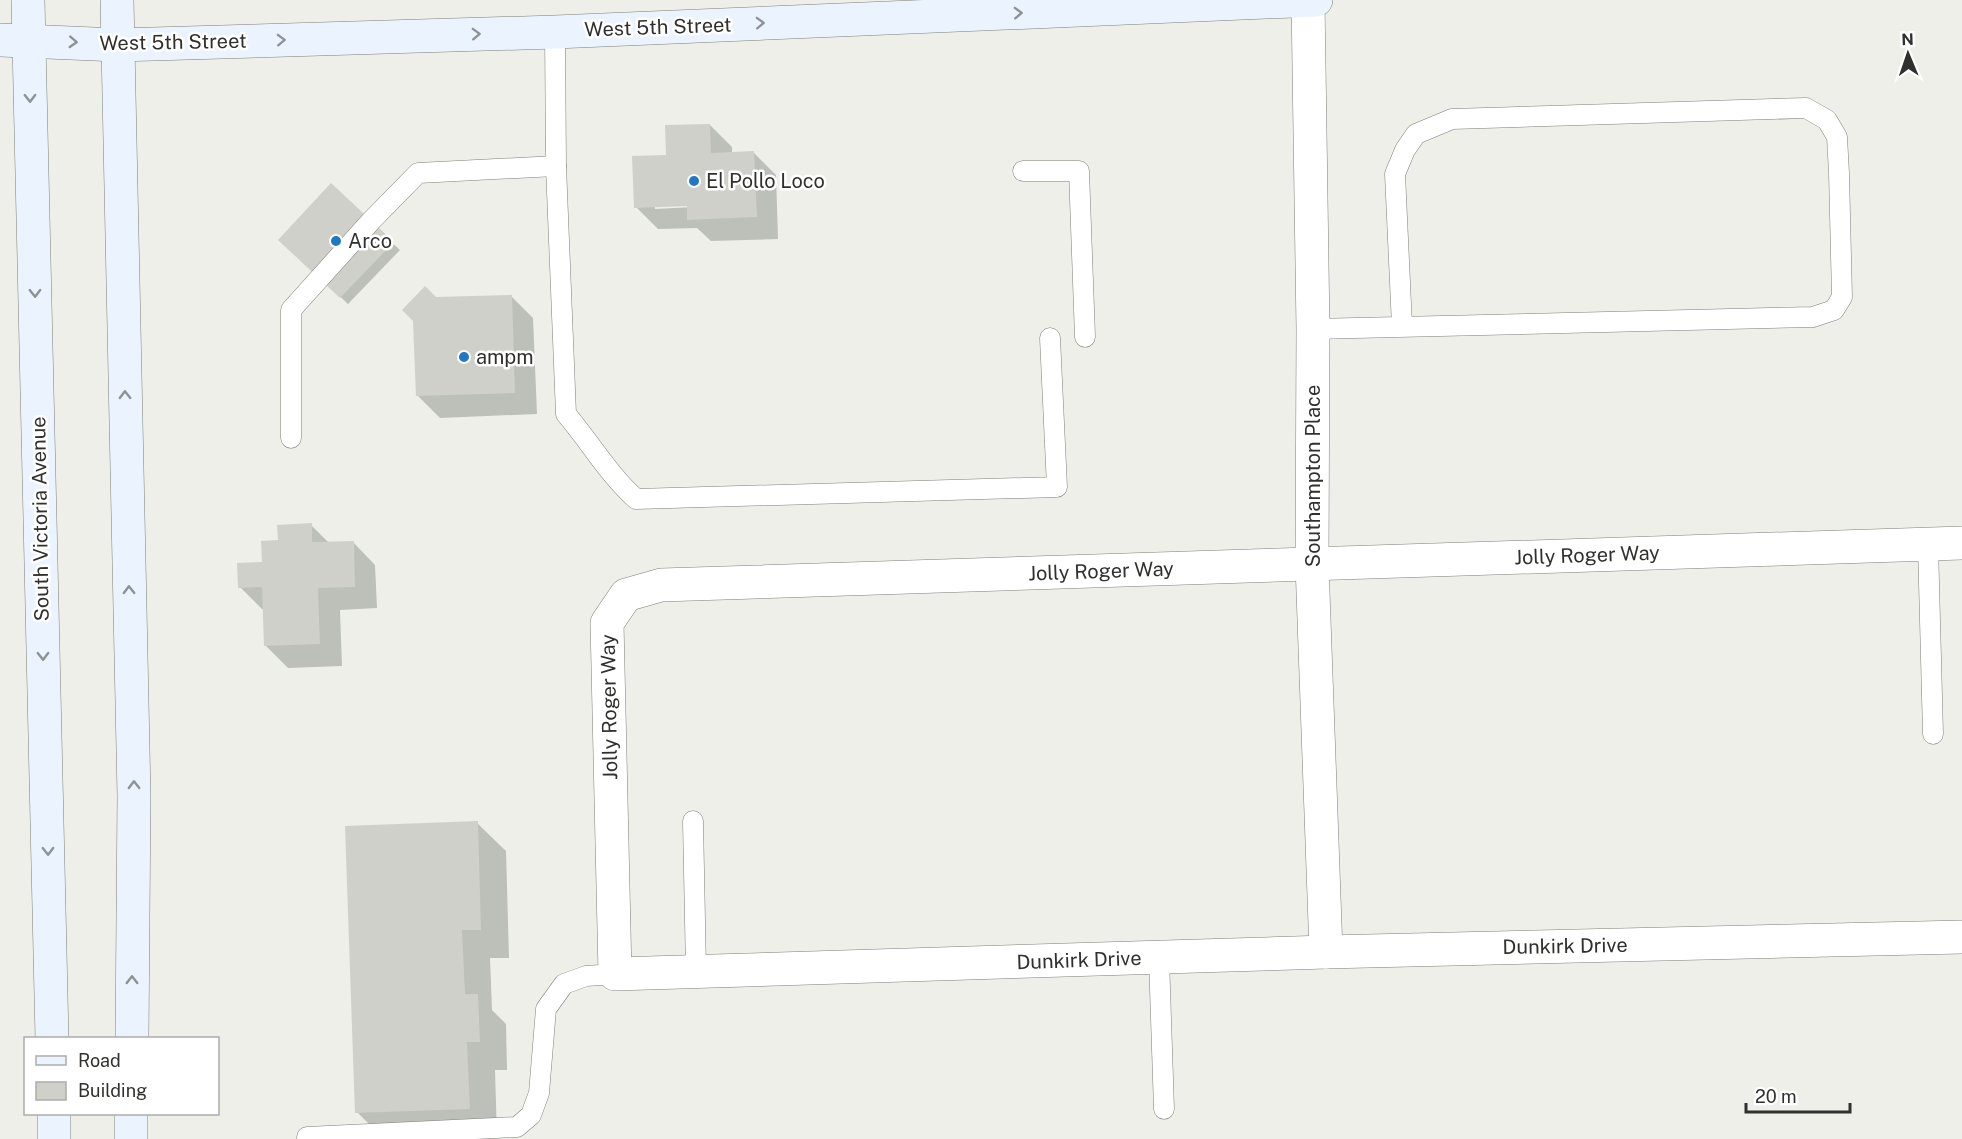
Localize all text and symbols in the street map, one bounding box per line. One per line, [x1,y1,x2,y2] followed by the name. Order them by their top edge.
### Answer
[1013,6,1022,19] one-way arrow
[584,12,732,42] street label: West 5th Street
[755,17,764,30] one-way arrow
[1878,24,1938,84] north arrow
[471,28,480,40] one-way arrow
[99,29,247,55] street label: West 5th Street
[1901,30,1914,49] text: N
[277,33,286,46] one-way arrow
[69,35,78,48] one-way arrow
[24,94,36,103] one-way arrow
[706,169,825,193] place label: El Pollo Loco
[687,174,701,188] marker: El Pollo Loco
[348,229,392,253] place label: Arco
[329,234,343,248] marker: Arco
[28,289,41,298] one-way arrow
[476,345,534,369] place label: ampm
[457,350,471,364] marker: ampm
[1301,385,1325,567] street label: Southampton Place
[119,391,131,400] one-way arrow
[26,416,54,622] street label: South Victoria Avenue
[1514,540,1661,570] street label: Jolly Roger Way
[1028,556,1175,586] street label: Jolly Roger Way
[123,586,136,595] one-way arrow
[596,634,622,780] street label: Jolly Roger Way
[37,651,49,660] one-way arrow
[127,781,140,790] one-way arrow
[41,846,54,855] one-way arrow
[1502,933,1628,959] street label: Dunkirk Drive
[1016,946,1142,974] street label: Dunkirk Drive
[126,976,138,985] one-way arrow
[24,1037,219,1115] legend
[78,1050,121,1071] text: Road
[1746,1076,1850,1114] scale bar
[78,1080,147,1101] text: Building
[1755,1086,1797,1107] text: 20 m

